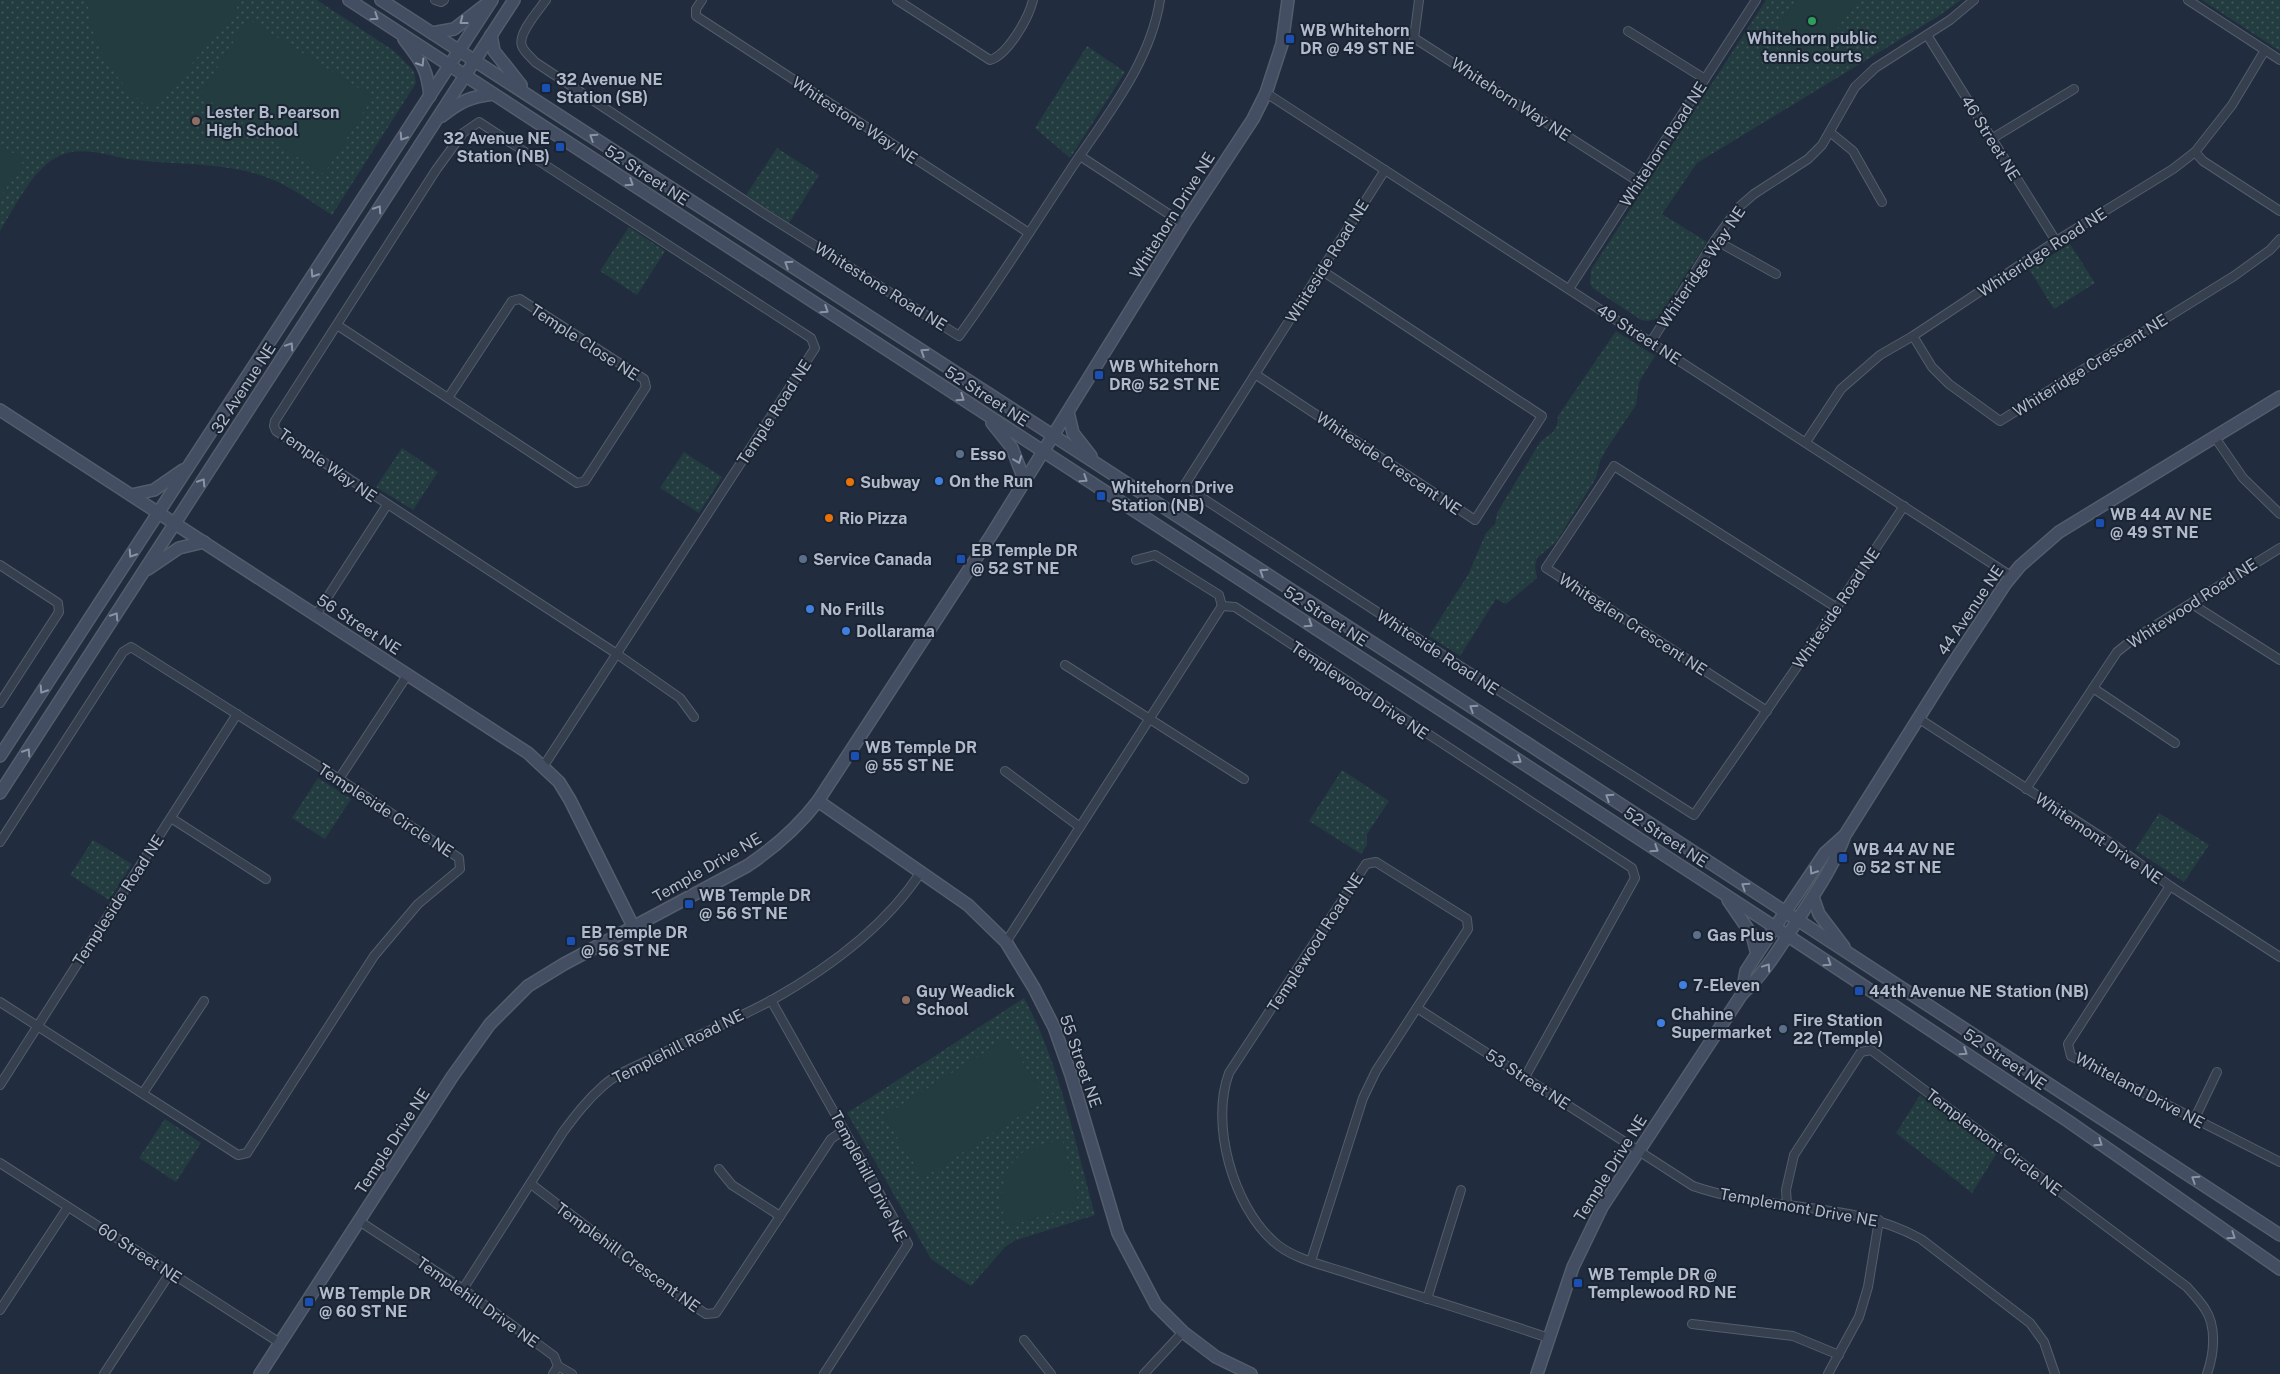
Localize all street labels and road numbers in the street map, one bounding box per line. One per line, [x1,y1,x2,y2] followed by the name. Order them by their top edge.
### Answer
[1448,54,1574,145] street label: Whitehorn Way NE
[788,73,921,168] street label: Whitestone Way NE
[1616,78,1711,210] street label: Whitehorn Road NE
[1957,92,2024,184] street label: 46 Street NE
[601,141,692,210] street label: 52 Street NE
[1126,149,1219,282] street label: Whitehorn Drive NE
[1282,196,1373,326] street label: Whiteside Road NE
[1654,203,1749,332] street label: Whiteridge Way NE
[1974,204,2110,301] street label: Whiteridge Road NE
[811,238,950,335] street label: Whitestone Road NE
[527,300,643,385] street label: Temple Close NE
[1593,300,1684,369] street label: 49 Street NE
[2009,310,2171,421] street label: Whiteridge Crescent NE
[207,339,280,437] street label: 32 Avenue NE
[733,356,816,469] street label: Temple Road NE
[941,362,1032,431] street label: 52 Street NE
[1313,408,1465,519] street label: Whiteside Crescent NE
[275,425,380,506] street label: Temple Way NE
[1789,544,1884,672] street label: Whiteside Road NE
[2124,554,2261,653] street label: Whitewood Road NE
[1933,562,2008,659] street label: 44 Avenue NE
[1555,569,1710,679] street label: Whiteglen Crescent NE
[1280,582,1371,651] street label: 52 Street NE
[313,590,404,659] street label: 56 Street NE
[1373,606,1502,699] street label: Whiteside Road NE
[1287,637,1432,744] street label: Templewood Drive NE
[314,759,457,861] street label: Templeside Circle NE
[2031,789,2166,888] street label: Whitemont Drive NE
[1620,803,1711,872] street label: 52 Street NE
[650,829,765,906] street label: Temple Drive NE
[69,831,168,969] street label: Templeside Road NE
[1263,869,1367,1015] street label: Templewood Road NE
[609,1005,747,1088] street label: Templehill Road NE
[1056,1012,1105,1110] street label: 55 Street NE
[1959,1025,2050,1094] street label: 52 Street NE
[1482,1045,1574,1114] street label: 53 Street NE
[2072,1048,2208,1133] street label: Whiteland Drive NE
[351,1085,434,1198] street label: Temple Drive NE
[1922,1085,2065,1200] street label: Templemont Circle NE
[826,1108,911,1245] street label: Templehill Drive NE
[1570,1111,1651,1225] street label: Temple Drive NE
[1718,1184,1879,1231] street label: Templemont Drive NE
[552,1199,704,1316] street label: Templehill Crescent NE
[94,1219,185,1288] street label: 60 Street NE
[413,1253,543,1352] street label: Templehill Drive NE

